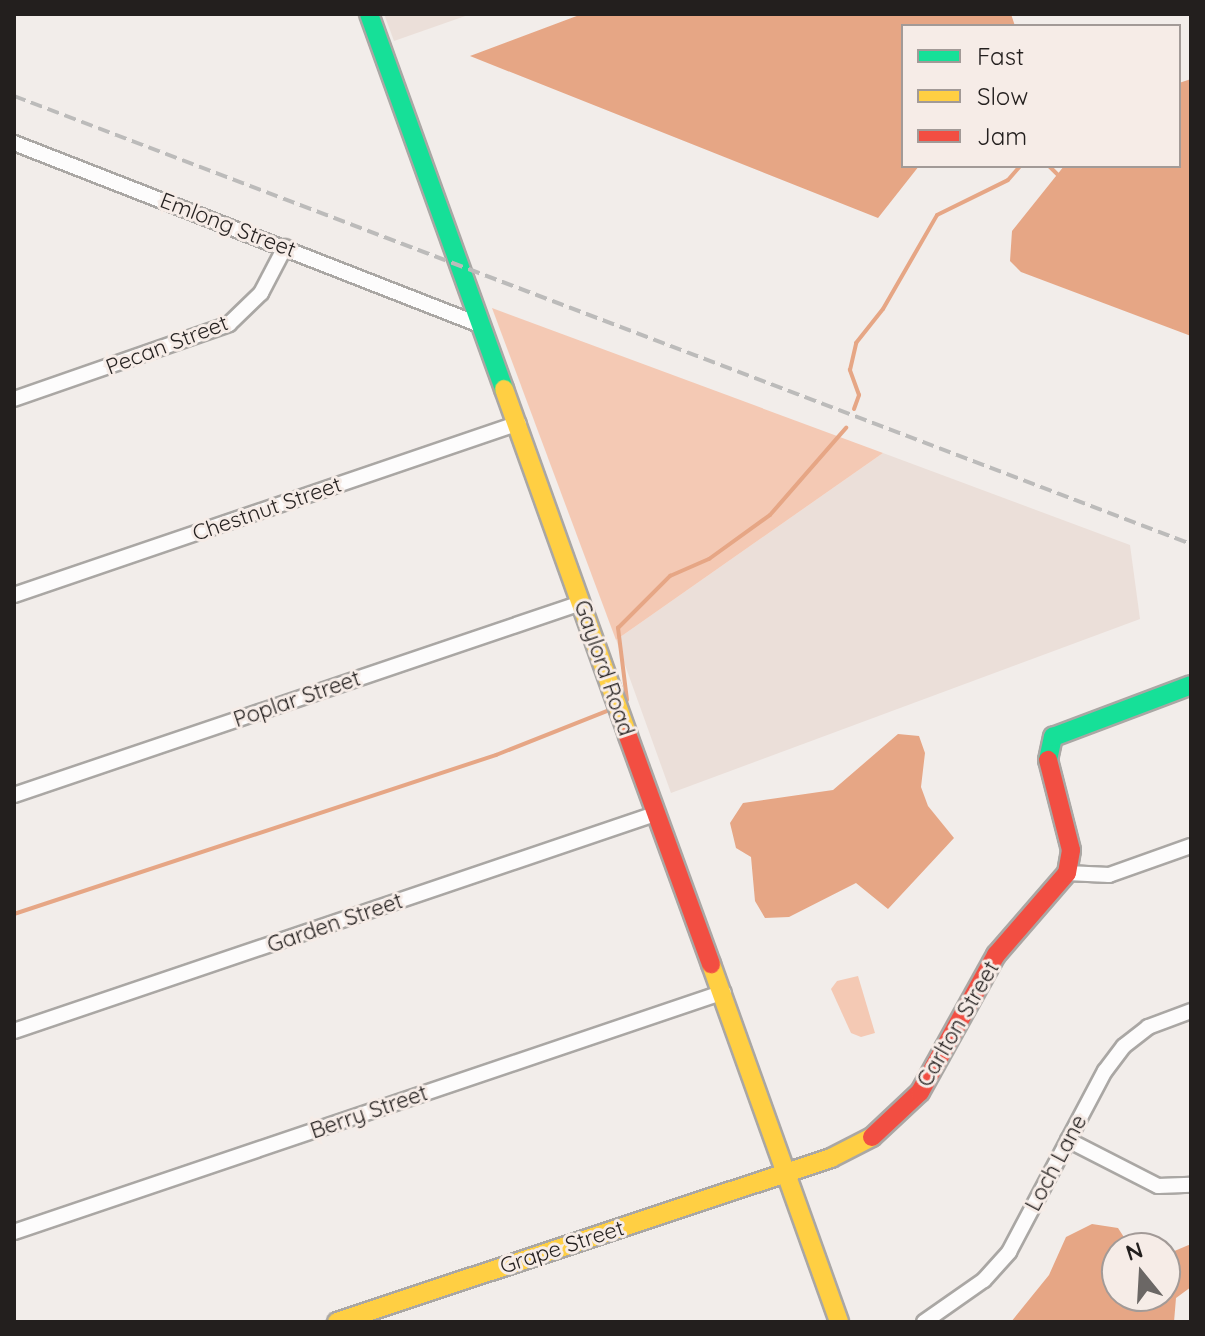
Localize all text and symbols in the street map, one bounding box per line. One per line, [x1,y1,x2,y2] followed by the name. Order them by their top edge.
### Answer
[901,24,1181,168] legend
[977,41,1024,71] text: Fast
[977,81,1028,111] text: Slow
[977,121,1027,151] text: Jam
[156,187,300,263] street label: Emlong Street
[102,310,232,380] street label: Pecan Street
[189,471,345,547] street label: Chestnut Street
[568,597,640,739] street label: Gaylord Road
[230,665,364,733] street label: Poplar Street
[264,887,406,959] street label: Garden Street
[911,956,1005,1092] street label: Carlton Street
[307,1080,431,1144] street label: Berry Street
[1020,1110,1092,1216] street label: Loch Lane
[497,1215,627,1279] street label: Grape Street
[1101,1232,1181,1312] north arrow
[1122,1235,1146,1267] text: N

